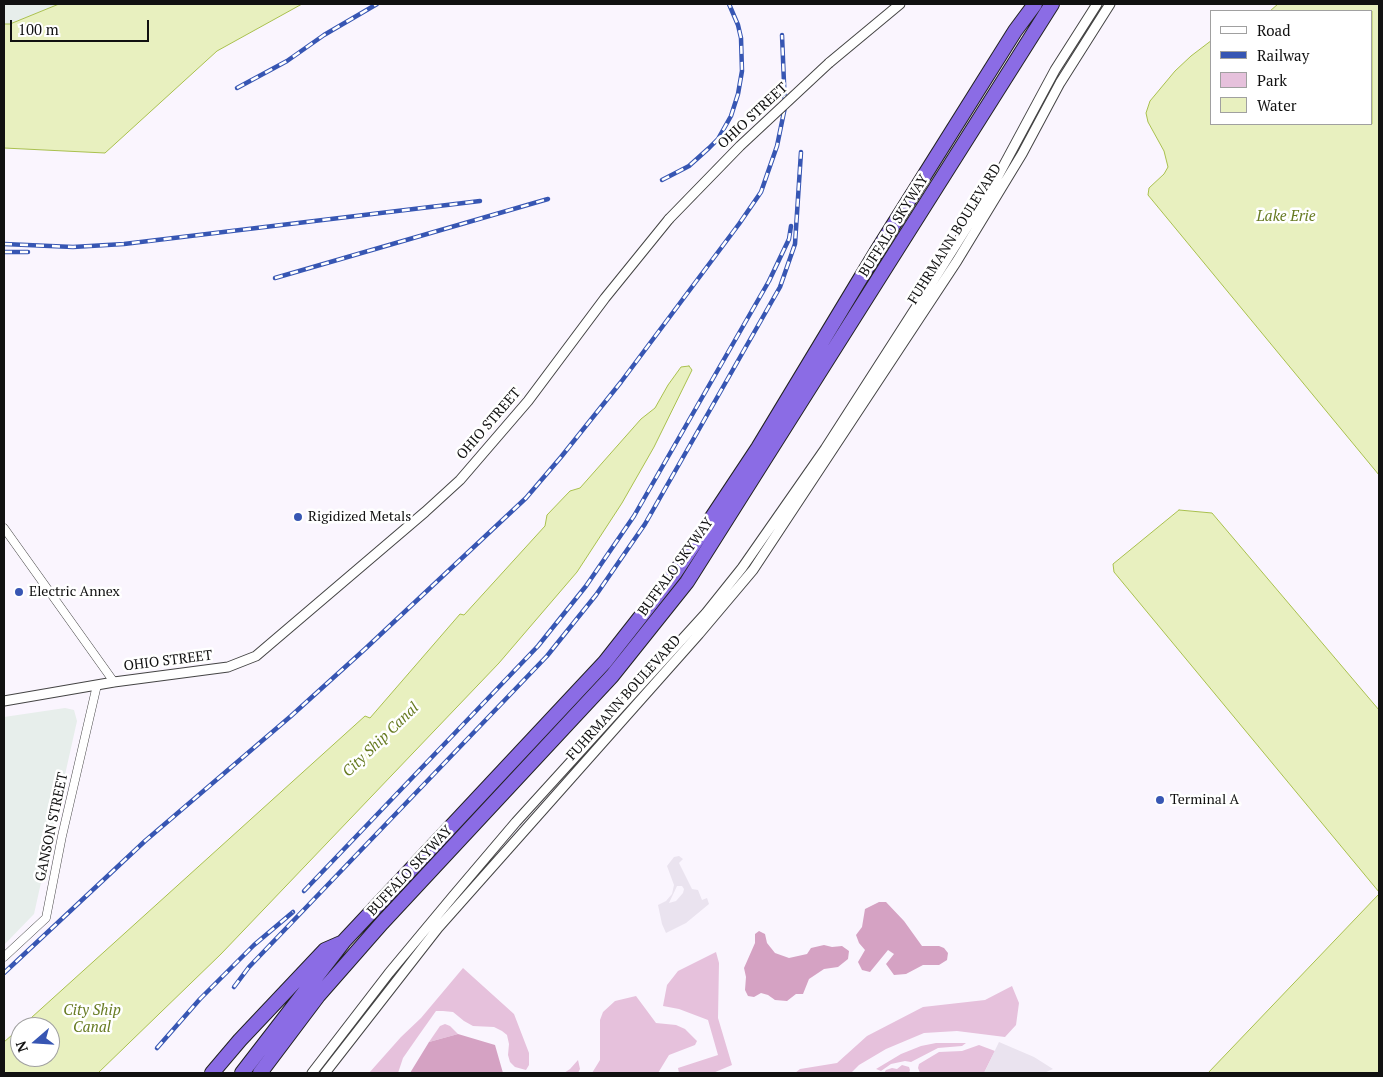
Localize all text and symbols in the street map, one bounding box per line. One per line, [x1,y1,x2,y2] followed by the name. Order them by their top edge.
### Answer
[12,10,151,42] scale bar
[1210,10,1373,125] legend
[18,19,59,39] text: 100 m
[1257,20,1290,40] text: Road
[1257,45,1309,65] text: Railway
[1257,70,1287,90] text: Park
[715,79,791,153] street label: OHIO STREET
[1257,95,1296,115] text: Water
[905,161,1005,307] street label: FUHRMANN BOULEVARD
[856,172,932,280] street label: BUFFALO SKYWAY
[1257,208,1315,226] water label: Lake Erie
[453,385,525,463] street label: OHIO STREET
[308,509,411,525] place label: Rigidized Metals
[292,511,304,523] marker: Rigidized Metals
[635,515,717,619] street label: BUFFALO SKYWAY
[29,584,120,600] place label: Electric Annex
[13,586,25,598] marker: Electric Annex
[563,632,685,764] street label: FUHRMANN BOULEVARD
[123,647,213,675] street label: OHIO STREET
[339,699,423,781] water label: City Ship Canal
[32,771,72,883] street label: GANSON STREET
[1170,792,1239,808] place label: Terminal A
[1154,794,1166,806] marker: Terminal A
[364,822,456,920] street label: BUFFALO SKYWAY
[63,1002,121,1037] water label: City Ship Canal
[10,1017,60,1067] north arrow
[11,1039,32,1055] text: N

